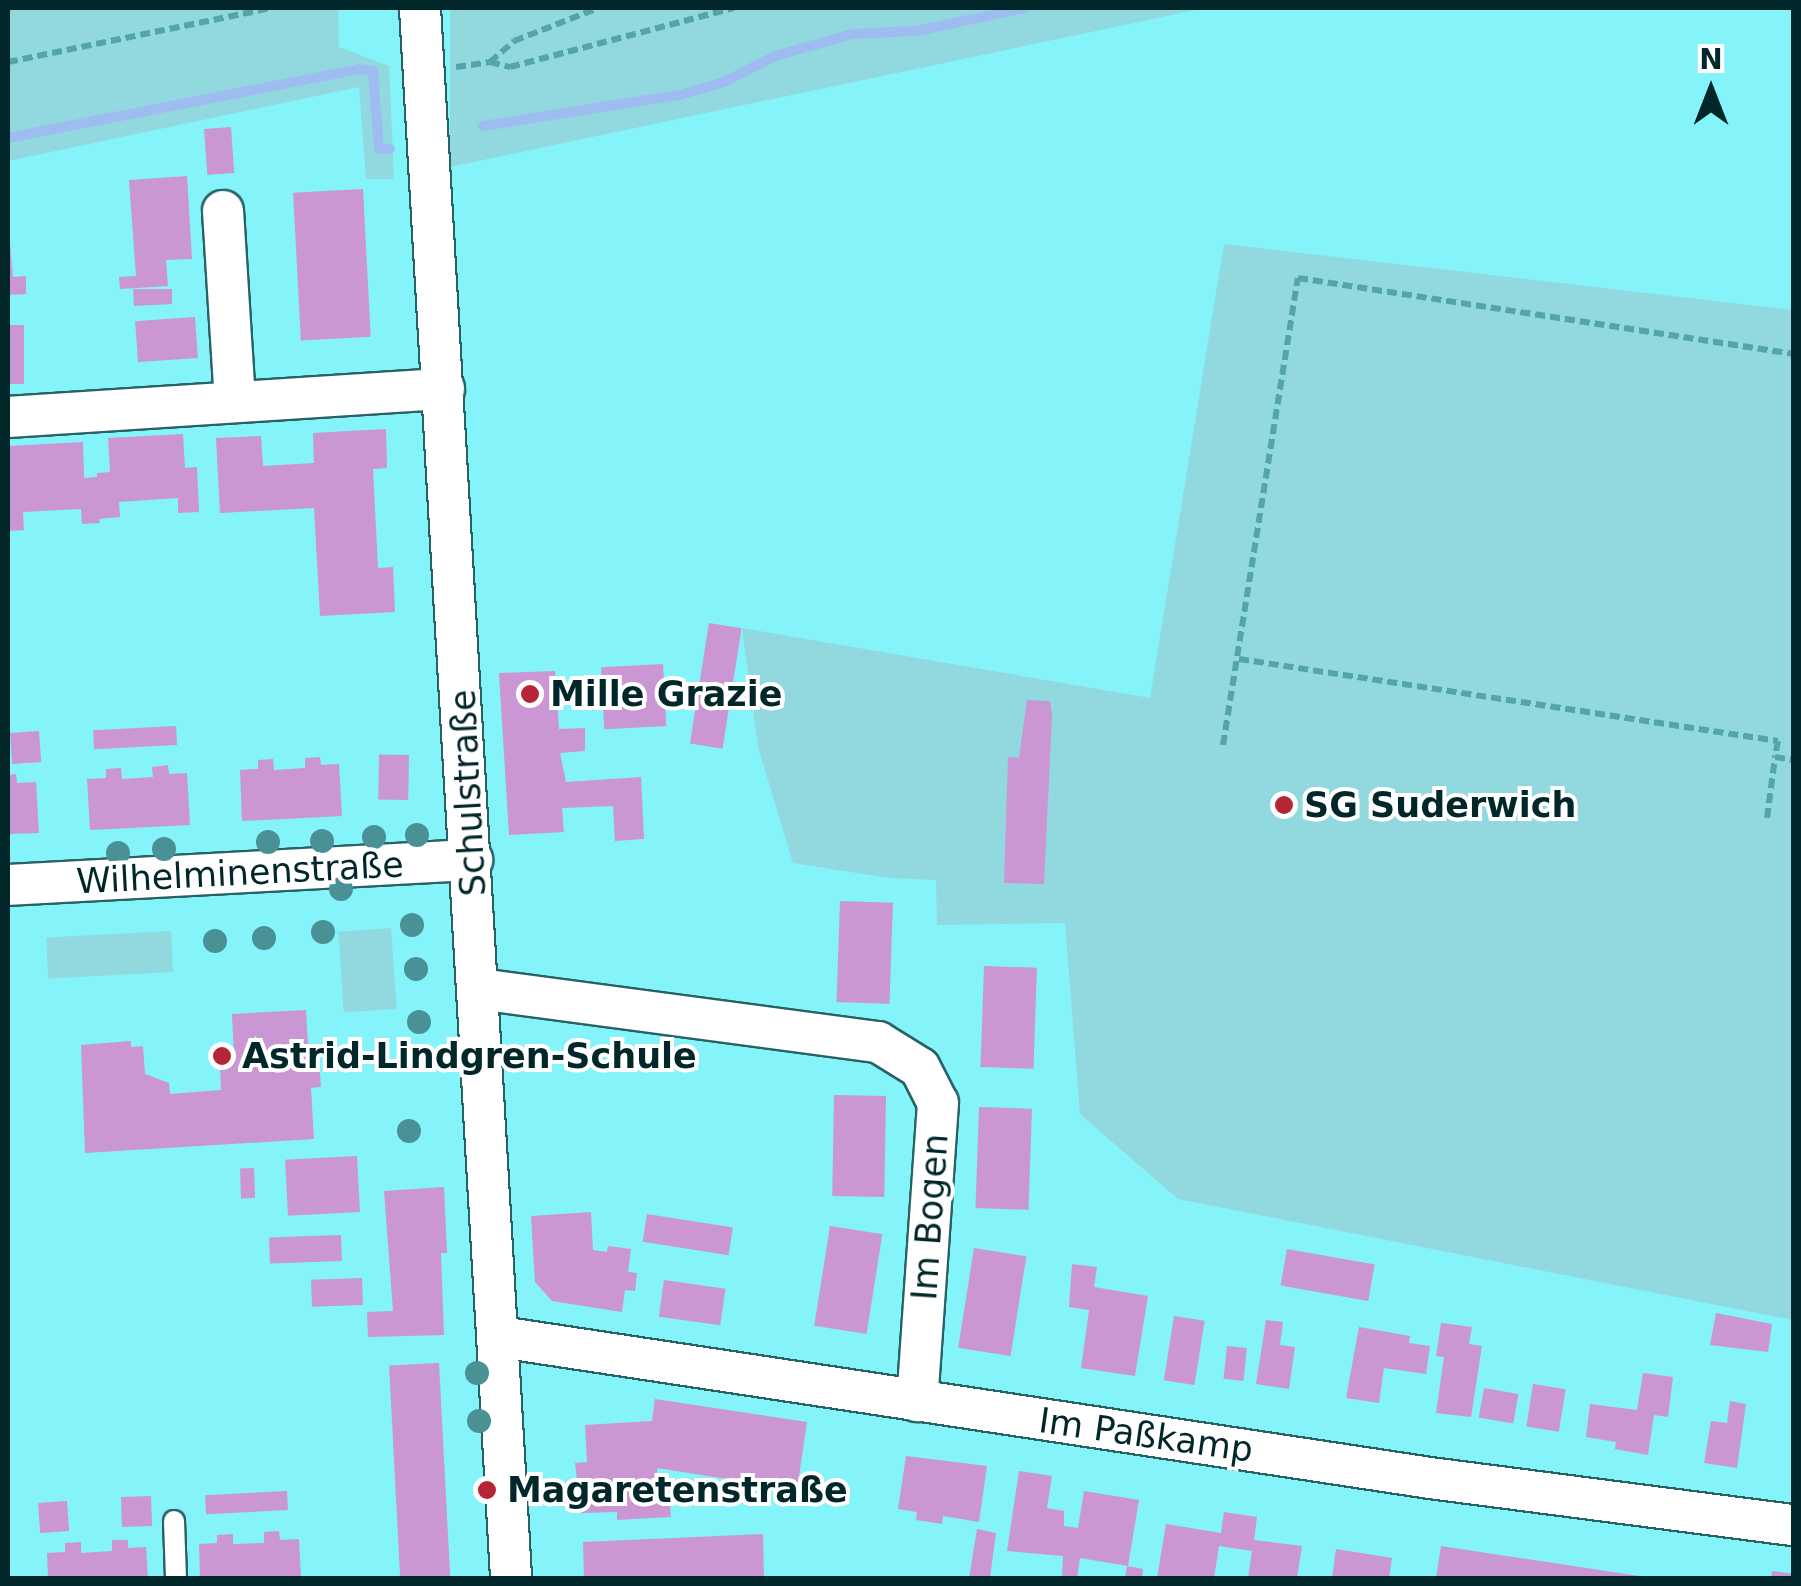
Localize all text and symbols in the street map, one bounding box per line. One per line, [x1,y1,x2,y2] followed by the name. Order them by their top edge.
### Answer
[1661,40,1761,140] north arrow
[1699,43,1723,76] text: N
[550,673,782,715] place label: Mille Grazie
[519,683,541,705] marker: Mille Grazie
[442,689,494,897] street label: Schulstraße
[1304,784,1576,826] place label: SG Suderwich
[1273,794,1295,816] marker: SG Suderwich
[75,843,405,903] street label: Wilhelminenstraße
[242,1035,697,1077] place label: Astrid-Lindgren-Schule
[211,1045,233,1067] marker: Astrid-Lindgren-Schule
[903,1132,957,1302] street label: Im Bogen
[1036,1399,1256,1471] street label: Im Paßkamp
[507,1469,848,1511] place label: Magaretenstraße
[476,1479,498,1501] marker: Magaretenstraße

